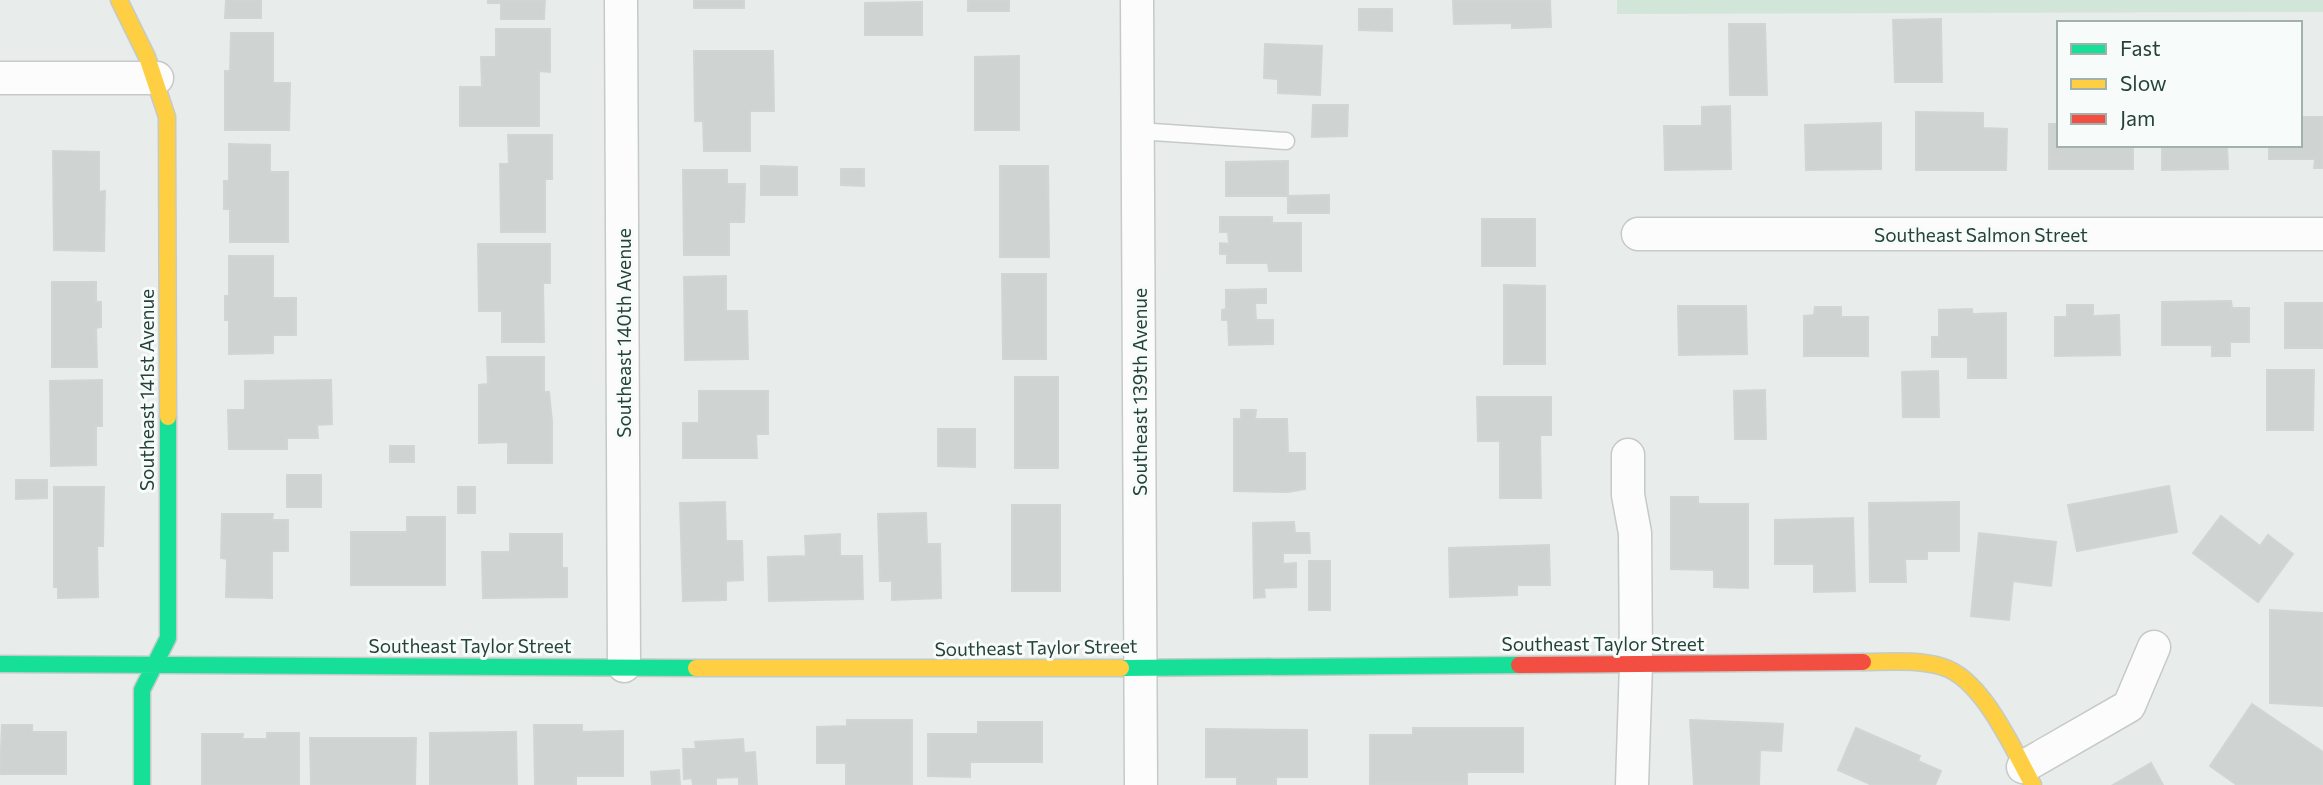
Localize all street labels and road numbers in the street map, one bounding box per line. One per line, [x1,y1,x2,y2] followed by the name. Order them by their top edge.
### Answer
[1874,223,2088,246] street label: Southeast Salmon Street
[612,228,635,438] street label: Southeast 140th Avenue
[1128,288,1151,496] street label: Southeast 139th Avenue
[135,289,158,491] street label: Southeast 141st Avenue
[1502,632,1705,655] street label: Southeast Taylor Street
[369,634,572,657] street label: Southeast Taylor Street
[934,634,1138,660] street label: Southeast Taylor Street

